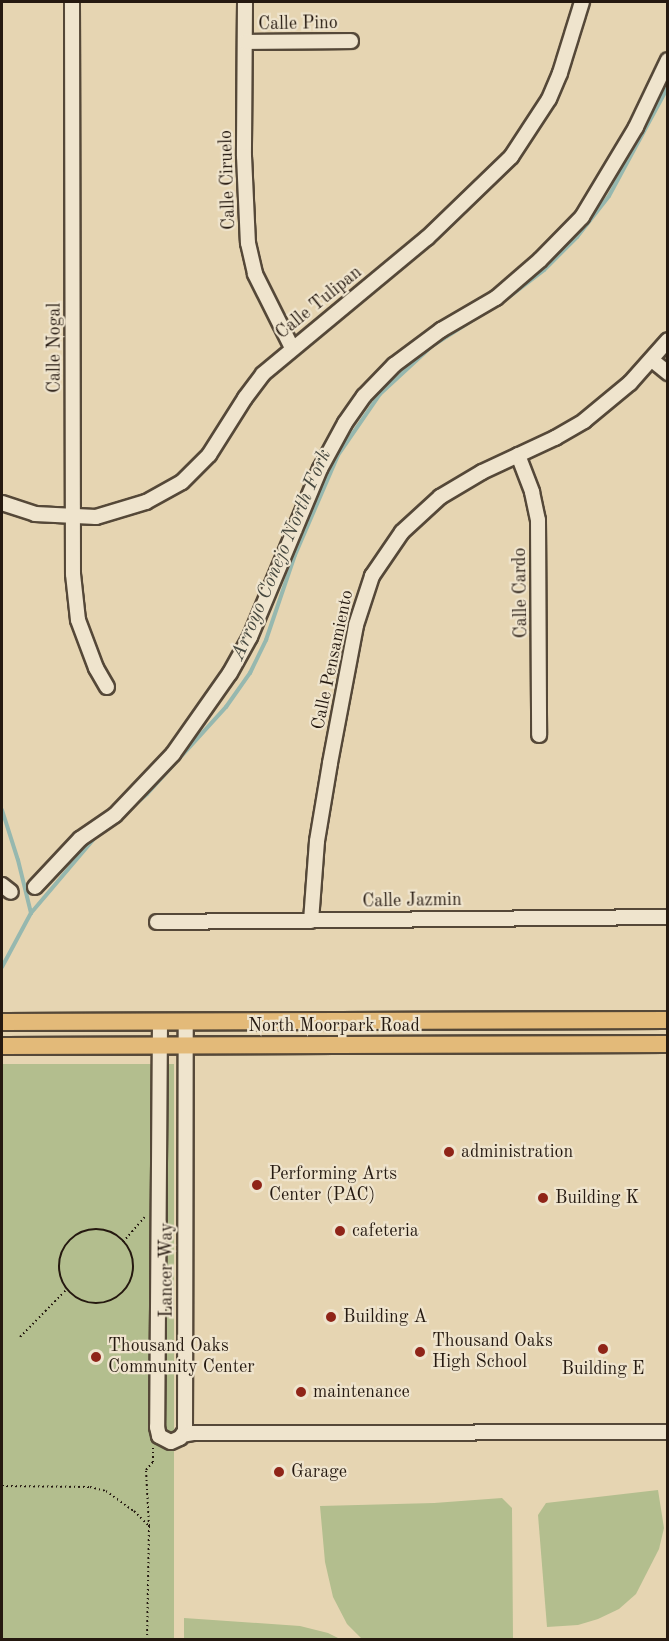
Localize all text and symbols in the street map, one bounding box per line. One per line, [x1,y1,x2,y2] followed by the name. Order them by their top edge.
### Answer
[258,13,338,35] street label: Calle Pino
[215,130,241,230] street label: Calle Ciruelo
[272,262,366,344] street label: Calle Tulipan
[44,303,66,393] street label: Calle Nogal
[227,446,337,664] water label: Arroyo Conejo North Fork
[509,547,533,639] street label: Calle Cardo
[308,588,358,732] street label: Calle Pensamiento
[362,889,462,913] street label: Calle Jazmin
[248,1015,420,1037] street label: North Moorpark Road
[461,1141,573,1163] place label: administration
[442,1145,456,1159] marker: administration
[269,1164,397,1206] place label: Performing Arts Center (PAC)
[250,1178,264,1192] marker: Performing Arts Center (PAC)
[555,1187,639,1209] place label: Building K
[536,1191,550,1205] marker: Building K
[352,1220,419,1242] place label: cafeteria
[156,1222,178,1318] street label: Lancer Way
[333,1224,347,1238] marker: cafeteria
[343,1306,427,1328] place label: Building A
[324,1310,338,1324] marker: Building A
[432,1331,553,1374] place label: Thousand Oaks High School
[108,1336,255,1378] place label: Thousand Oaks Community Center
[596,1342,610,1356] marker: Building E
[413,1345,427,1359] marker: Thousand Oaks High School
[89,1350,103,1364] marker: Thousand Oaks Community Center
[562,1358,644,1380] place label: Building E
[313,1381,410,1403] place label: maintenance
[294,1385,308,1399] marker: maintenance
[291,1461,347,1483] place label: Garage
[272,1465,286,1479] marker: Garage

